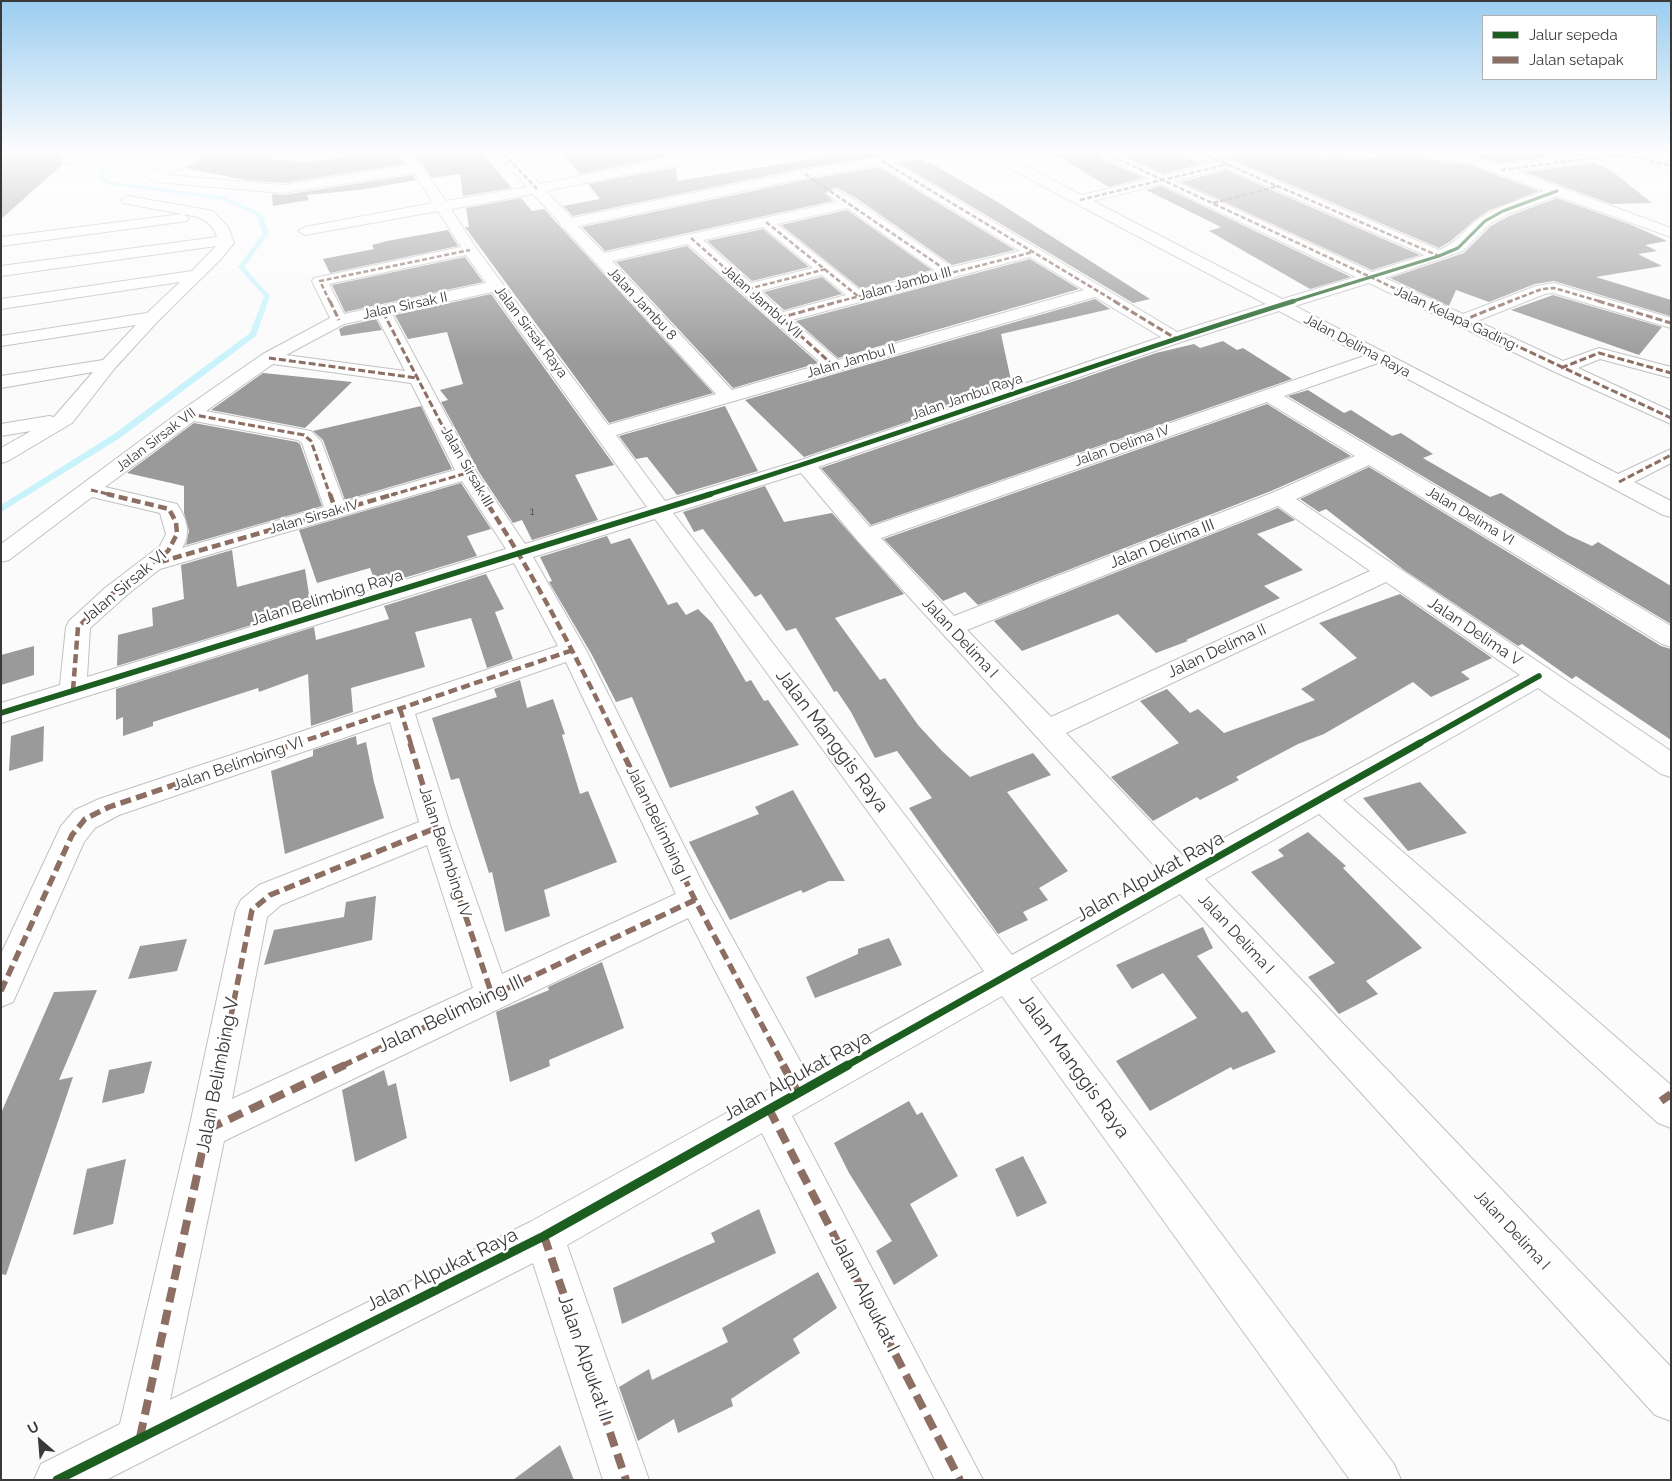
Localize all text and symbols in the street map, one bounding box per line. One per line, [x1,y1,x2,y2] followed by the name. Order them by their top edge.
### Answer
[1482,15,1657,80] legend
[1529,26,1618,44] text: Jalur sepeda
[1529,51,1624,69] text: Jalan setapak
[719,262,805,342] street label: Jalan Jambu VII
[604,264,680,344] street label: Jalan Jambu 8
[857,264,953,304] street label: Jalan Jambu III
[491,283,571,381] street label: Jalan Sirsak Raya
[1392,283,1518,353] street label: Jalan Kelapa Gading
[361,289,449,323] street label: Jalan Sirsak II
[1301,311,1413,381] street label: Jalan Delima Raya
[804,340,898,382] street label: Jalan Jambu II
[909,370,1025,424] street label: Jalan Jambu Raya
[113,404,199,476] street label: Jalan Sirsak VII
[1072,422,1172,470] street label: Jalan Delima IV
[437,424,497,510] street label: Jalan Sirsak III
[1423,483,1517,549] street label: Jalan Delima VI
[267,496,361,538] street label: Jalan Sirsak IV
[530,505,534,519] house number: 1
[1107,515,1217,573] street label: Jalan Delima III
[77,546,171,628] street label: Jalan Sirsak VI
[249,566,405,630] street label: Jalan Belimbing Raya
[1424,593,1526,671] street label: Jalan Delima V
[918,594,1002,682] street label: Jalan Delima I
[1165,620,1269,682] street label: Jalan Delima II
[771,665,893,817] street label: Jalan Manggis Raya
[170,733,306,795] street label: Jalan Belimbing VI
[622,763,694,885] street label: Jalan Belimbing I
[415,784,475,920] street label: Jalan Belimbing IV
[1072,827,1228,927] street label: Jalan Alpukat Raya
[1194,890,1278,978] street label: Jalan Delima I
[374,970,528,1058] street label: Jalan Belimbing III
[1014,989,1134,1143] street label: Jalan Manggis Raya
[192,995,244,1155] street label: Jalan Belimbing V
[719,1026,875,1126] street label: Jalan Alpukat Raya
[1470,1186,1554,1274] street label: Jalan Delima I
[362,1223,522,1317] street label: Jalan Alpukat Raya
[826,1232,904,1356] street label: Jalan Alpukat I
[553,1292,617,1424] street label: Jalan Alpukat II
[15,1416,65,1466] north arrow
[25,1418,41,1437] text: U

